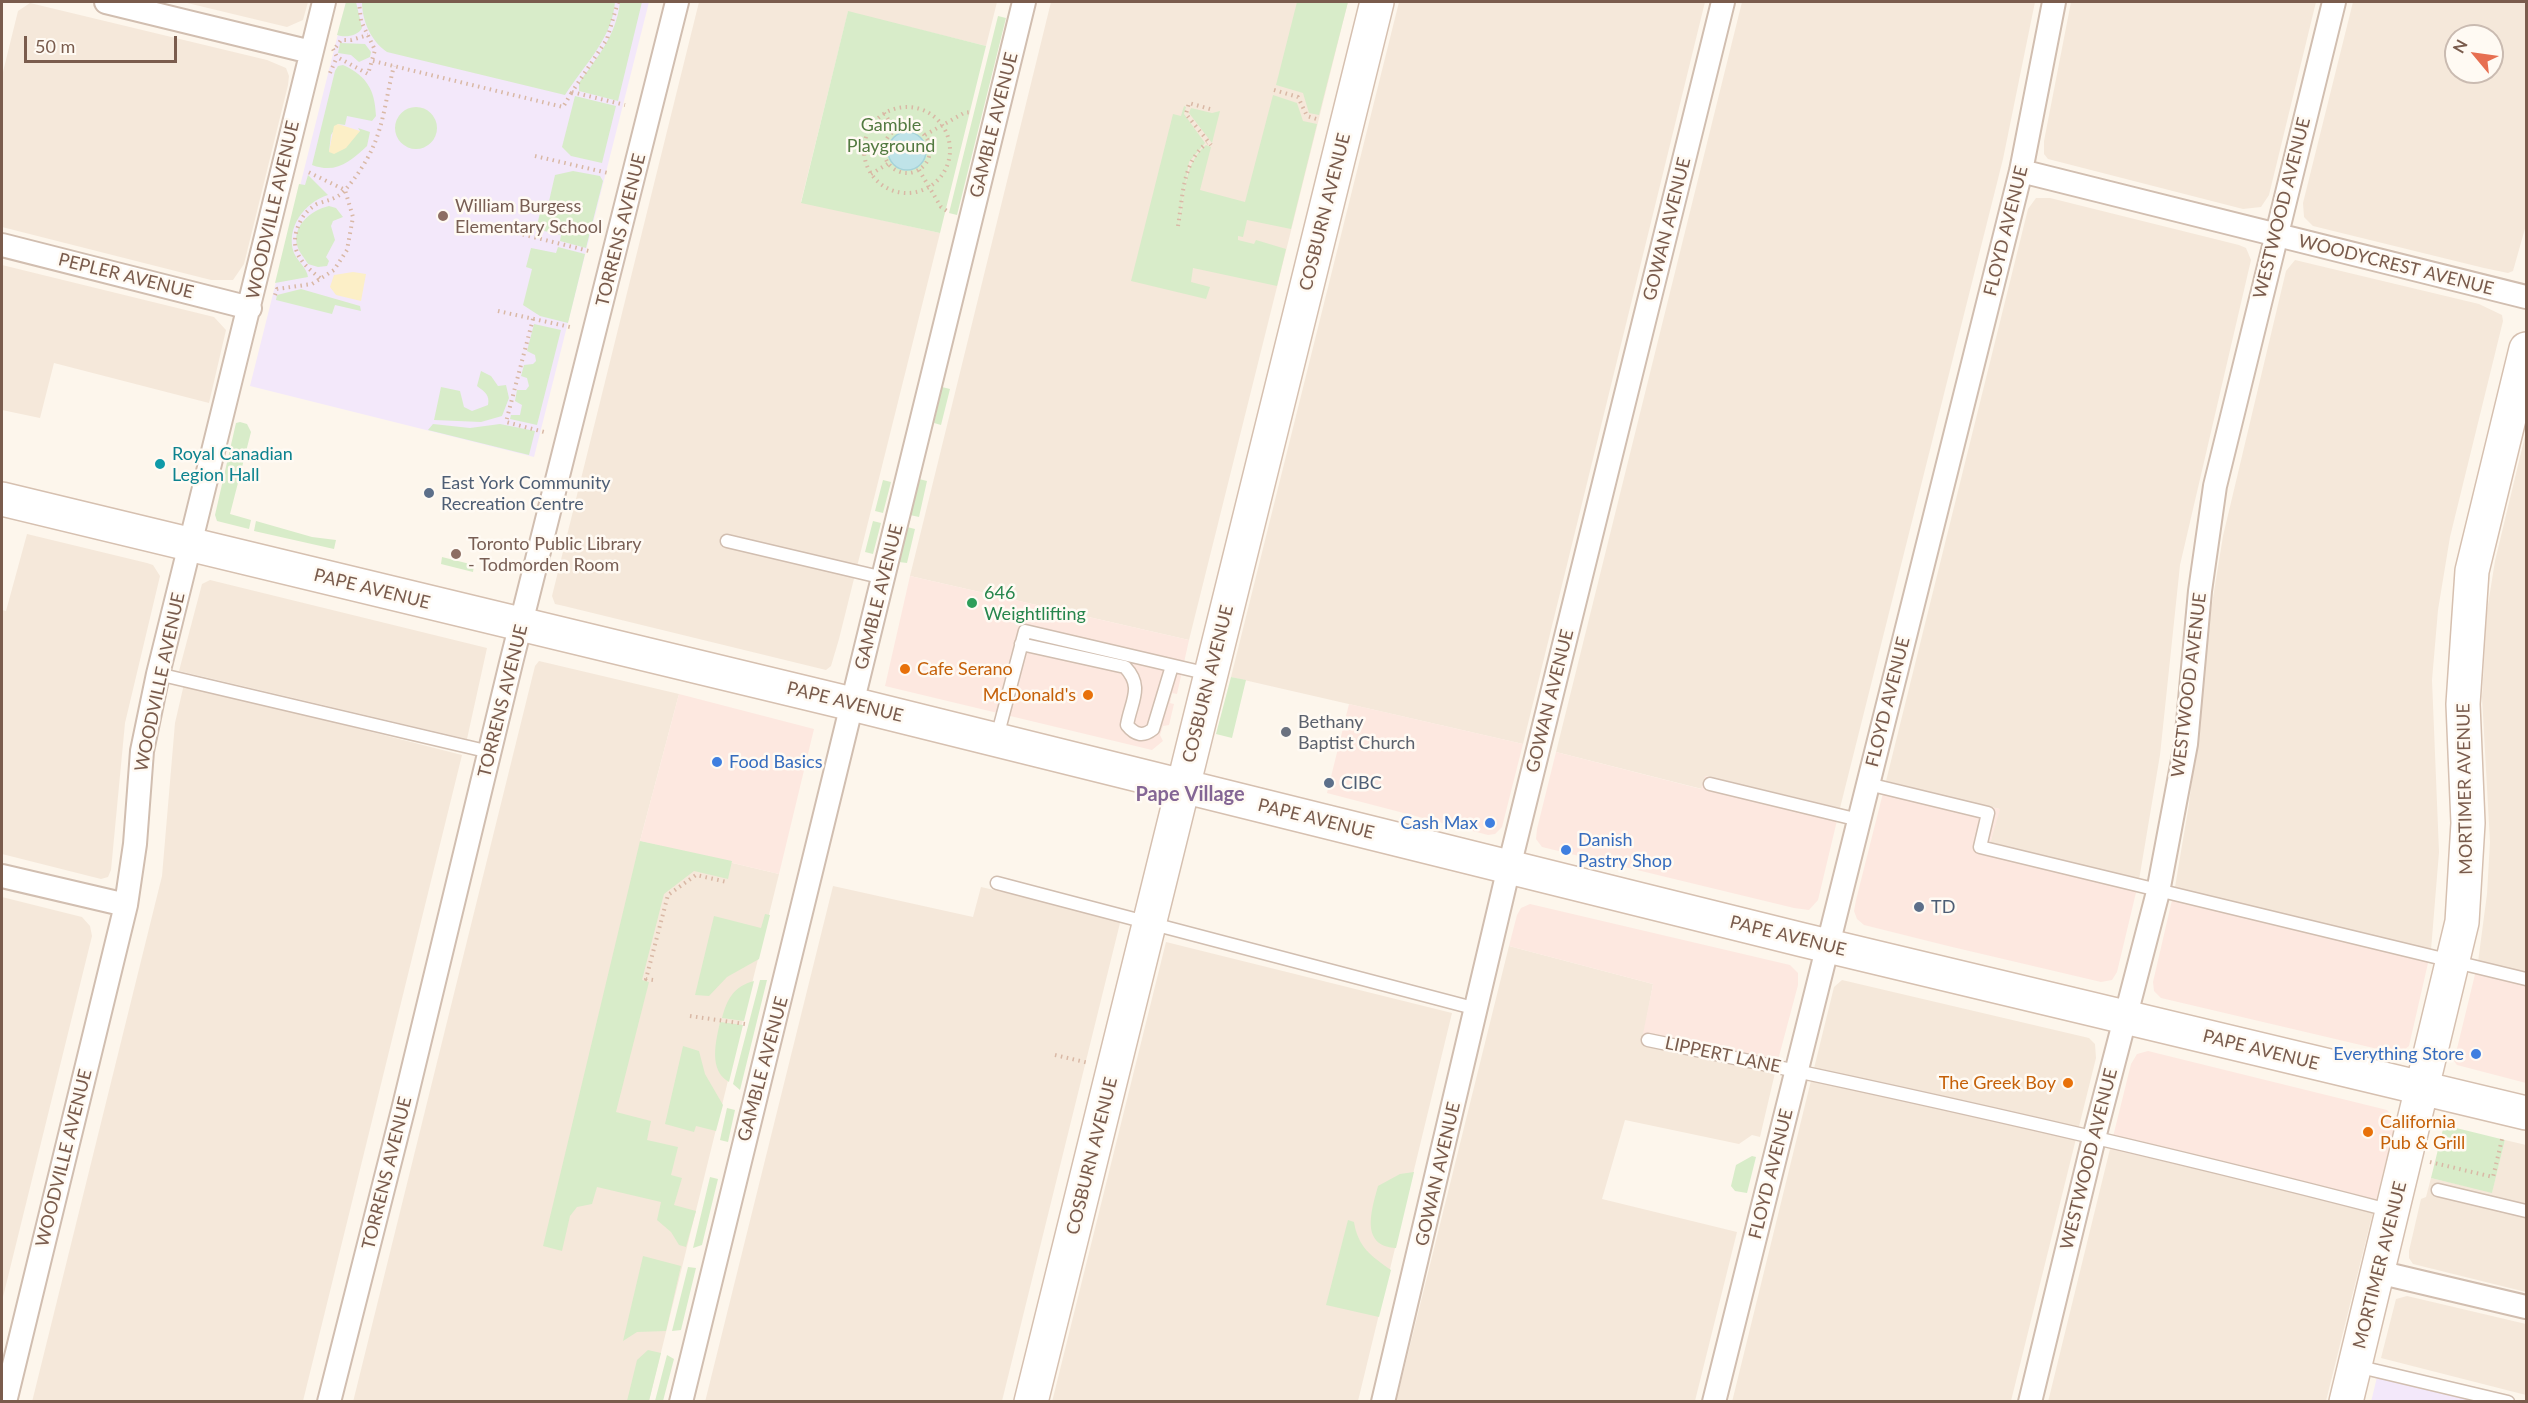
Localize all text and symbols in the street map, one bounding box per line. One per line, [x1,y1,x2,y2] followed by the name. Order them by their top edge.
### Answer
[27,24,180,62] scale bar
[2444,24,2504,84] north arrow
[35,35,75,57] text: 50 m
[2448,36,2471,56] text: N
[965,50,1023,200] street label: GAMBLE AVENUE
[847,114,935,156] park label: Gamble Playground
[2249,115,2315,301] street label: WESTWOOD AVENUE
[242,119,304,301] street label: WOODVILLE AVENUE
[1295,131,1355,293] street label: COSBURN AVENUE
[592,151,650,309] street label: TORRENS AVENUE
[1639,155,1695,303] street label: GOWAN AVENUE
[1979,164,2033,298] street label: FLOYD AVENUE
[455,195,602,238] place label: William Burgess Elementary School
[436,209,450,223] marker: William Burgess Elementary School
[2296,230,2496,300] street label: WOODYCREST AVENUE
[56,249,196,303] street label: PEPLER AVENUE
[172,443,293,486] place label: Royal Canadian Legion Hall
[153,457,167,471] marker: Royal Canadian Legion Hall
[441,472,611,514] place label: East York Community Recreation Centre
[422,486,436,500] marker: East York Community Recreation Centre
[850,522,908,672] street label: GAMBLE AVENUE
[468,533,642,576] place label: Toronto Public Library - Todmorden Room
[449,547,463,561] marker: Toronto Public Library - Todmorden Room
[312,564,432,614] street label: PAPE AVENUE
[984,582,1086,624] place label: 646 Weightlifting
[130,591,190,773] street label: WOODVILLE AVENUE
[2167,591,2211,779] street label: WESTWOOD AVENUE
[965,596,979,610] marker: 646 Weightlifting
[1178,603,1238,765] street label: COSBURN AVENUE
[474,622,532,780] street label: TORRENS AVENUE
[1522,627,1578,775] street label: GOWAN AVENUE
[1861,635,1915,769] street label: FLOYD AVENUE
[917,658,1013,680] place label: Cafe Serano
[898,662,912,676] marker: Cafe Serano
[785,677,905,727] street label: PAPE AVENUE
[983,684,1076,706] place label: McDonald's
[1081,688,1095,702] marker: McDonald's
[2453,703,2477,875] street label: MORTIMER AVENUE
[1298,711,1415,754] place label: Bethany Baptist Church
[1279,725,1293,739] marker: Bethany Baptist Church
[729,751,822,773] place label: Food Basics
[710,755,724,769] marker: Food Basics
[1341,772,1382,794] place label: CIBC
[1322,776,1336,790] marker: CIBC
[1135,783,1245,807] district label: Pape Village
[1256,794,1376,844] street label: PAPE AVENUE
[1400,812,1478,834] place label: Cash Max
[1483,816,1497,830] marker: Cash Max
[1578,829,1672,872] place label: Danish Pastry Shop
[1559,843,1573,857] marker: Danish Pastry Shop
[1931,896,1955,918] place label: TD
[1912,900,1926,914] marker: TD
[1728,911,1848,961] street label: PAPE AVENUE
[733,994,793,1144] street label: GAMBLE AVENUE
[2201,1025,2321,1075] street label: PAPE AVENUE
[1663,1032,1783,1078] street label: LIPPERT LANE
[2333,1043,2464,1065] place label: Everything Store
[2469,1047,2483,1061] marker: Everything Store
[2056,1066,2122,1252] street label: WESTWOOD AVENUE
[31,1067,97,1249] street label: WOODVILLE AVENUE
[1939,1072,2056,1094] place label: The Greek Boy
[1062,1075,1122,1237] street label: COSBURN AVENUE
[2061,1076,2075,1090] marker: The Greek Boy
[358,1094,416,1252] street label: TORRENS AVENUE
[1411,1100,1465,1248] street label: GOWAN AVENUE
[1744,1107,1798,1241] street label: FLOYD AVENUE
[2380,1111,2465,1154] place label: California Pub & Grill
[2361,1125,2375,1139] marker: California Pub & Grill
[2349,1179,2411,1351] street label: MORTIMER AVENUE

